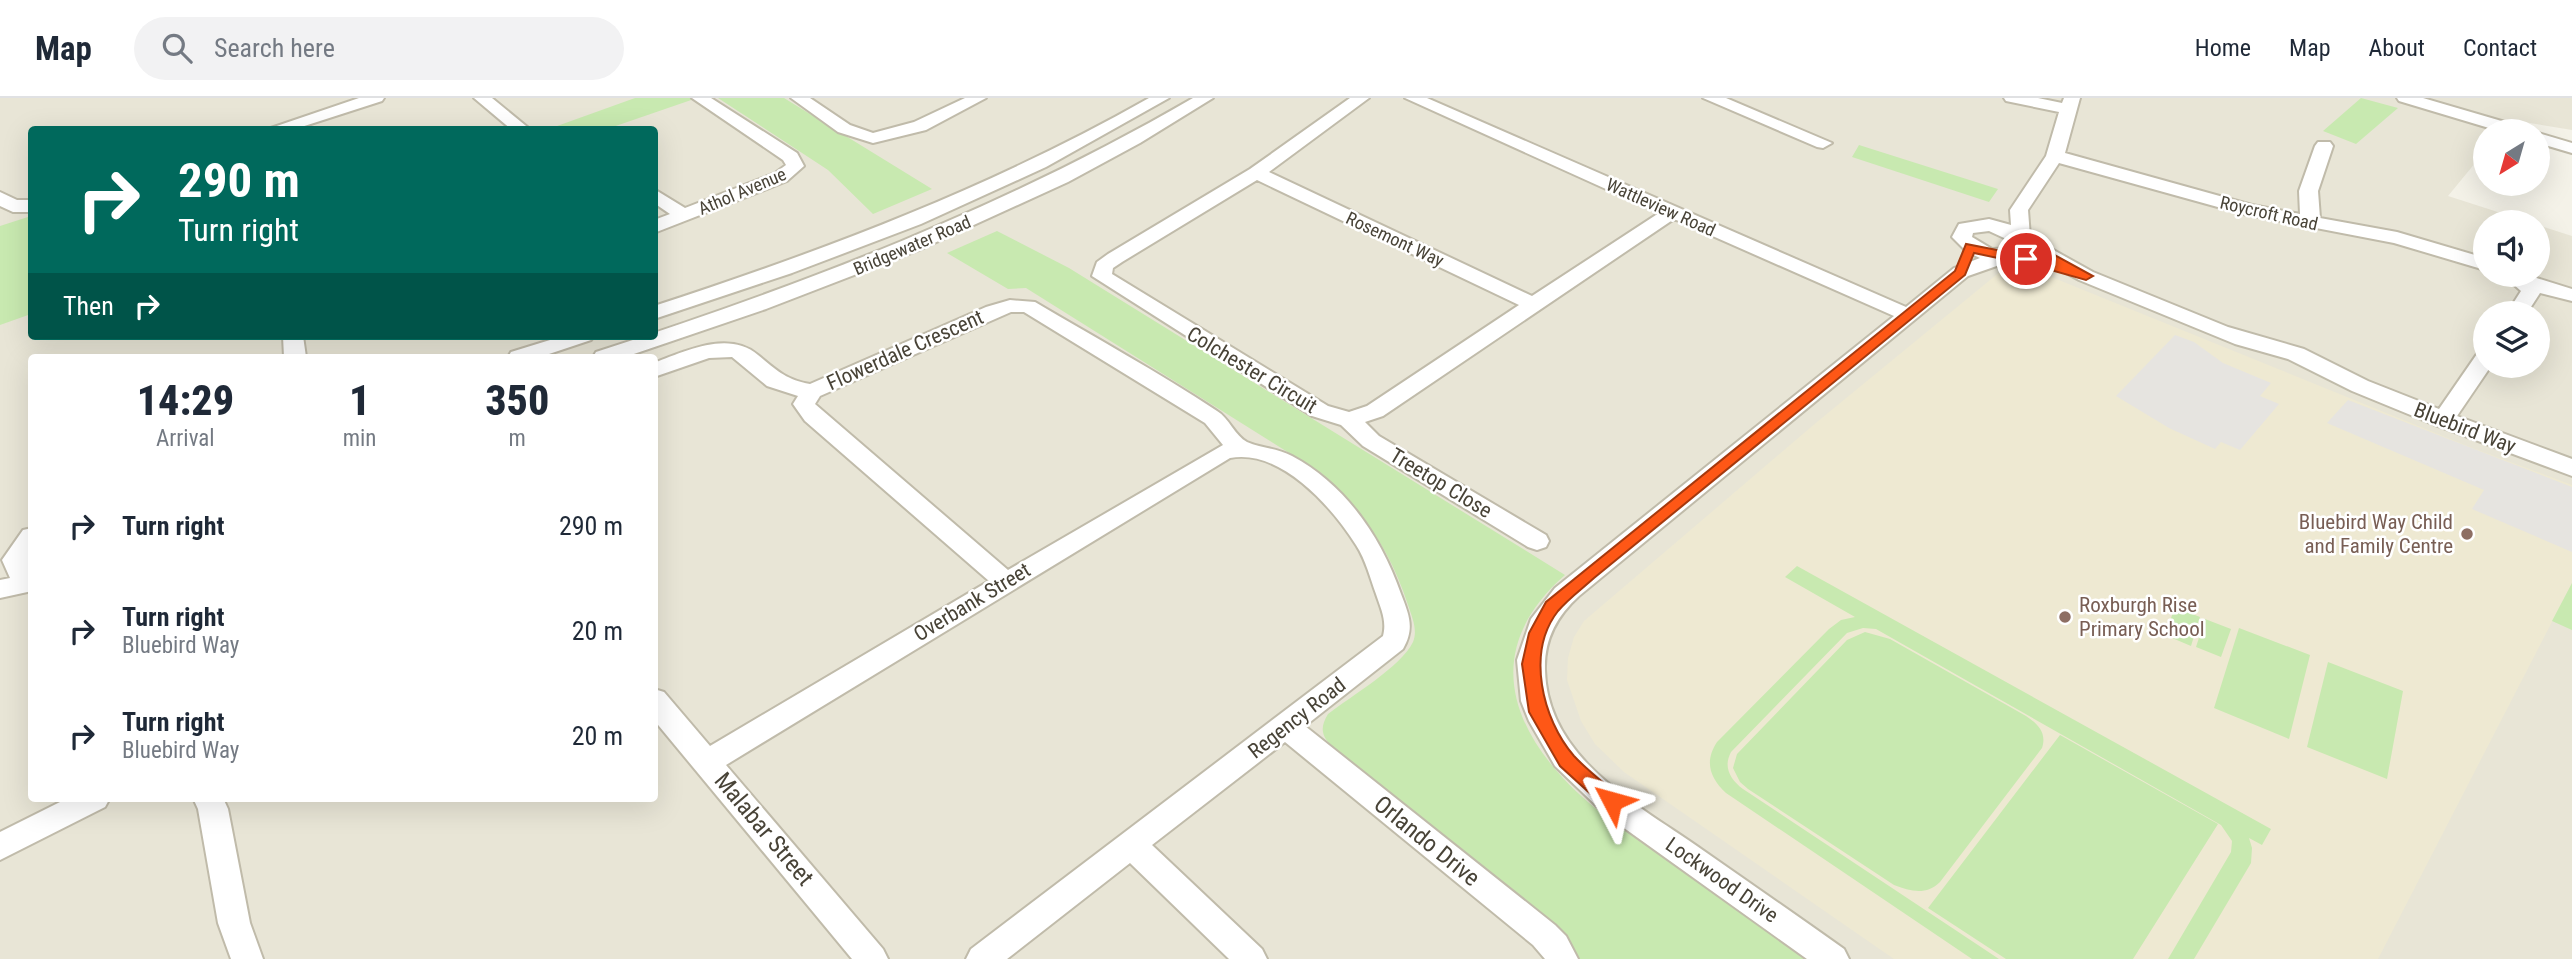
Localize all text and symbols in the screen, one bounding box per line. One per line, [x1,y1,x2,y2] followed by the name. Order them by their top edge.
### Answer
[134,17,624,80] search box
[35,29,92,68] text: Map
[158,29,196,67] icon: search
[214,33,335,63] text: Search here
[2195,34,2251,62] text: Home
[2289,34,2331,62] text: Map
[2369,34,2425,62] text: About
[2463,34,2537,62] text: Contact
[2473,119,2550,196] north arrow
[2473,119,2550,378] map controls
[178,152,300,209] text: 290 m
[63,154,154,245] icon: right
[695,163,789,219] street label: Athol Avenue
[1603,174,1719,240] street label: Wattleview Road
[2218,192,2320,234] street label: Roycroft Road
[1343,207,1448,271] street label: Rosemont Way
[2473,210,2550,287] button: sound
[178,211,299,249] text: Turn right
[850,211,974,279] street label: Bridgewater Road
[1996,229,2056,289] pin
[2007,240,2045,278] icon: arrive
[128,287,166,325] icon: right
[63,291,114,321] text: Then
[2473,301,2550,378] button: layers
[823,305,987,395] street label: Flowerdale Crescent
[1183,322,1321,418] street label: Colchester Circuit
[137,376,234,425] text: 14:29
[349,376,370,425] text: 1
[485,376,549,425] text: 350
[2411,398,2520,459] street label: Bluebird Way
[156,425,215,452] text: Arrival
[343,425,376,452] text: min
[509,425,526,452] text: m
[1386,443,1496,523] street label: Treetop Close
[63,507,101,545] icon: right
[2299,510,2453,558] place label: Bluebird Way Child and Family Centre
[122,511,224,541] text: Turn right
[559,511,623,541] text: 290 m
[2459,526,2475,542] marker: Bluebird Way Child and Family Centre
[909,558,1035,646] street label: Overbank Street
[2079,593,2205,641] place label: Roxburgh Rise Primary School
[122,602,224,632] text: Turn right
[2057,609,2073,625] marker: Roxburgh Rise Primary School
[63,612,101,650] icon: right
[572,616,623,646] text: 20 m
[122,632,239,659] text: Bluebird Way
[1244,673,1350,763] street label: Regency Road
[122,707,224,737] text: Turn right
[63,717,101,755] icon: right
[572,721,623,751] text: 20 m
[122,737,239,764] text: Bluebird Way
[1575,764,1649,838] position arrow
[709,767,819,891] street label: Malabar Street
[1369,790,1485,892] street label: Orlando Drive
[1661,832,1783,928] street label: Lockwood Drive

